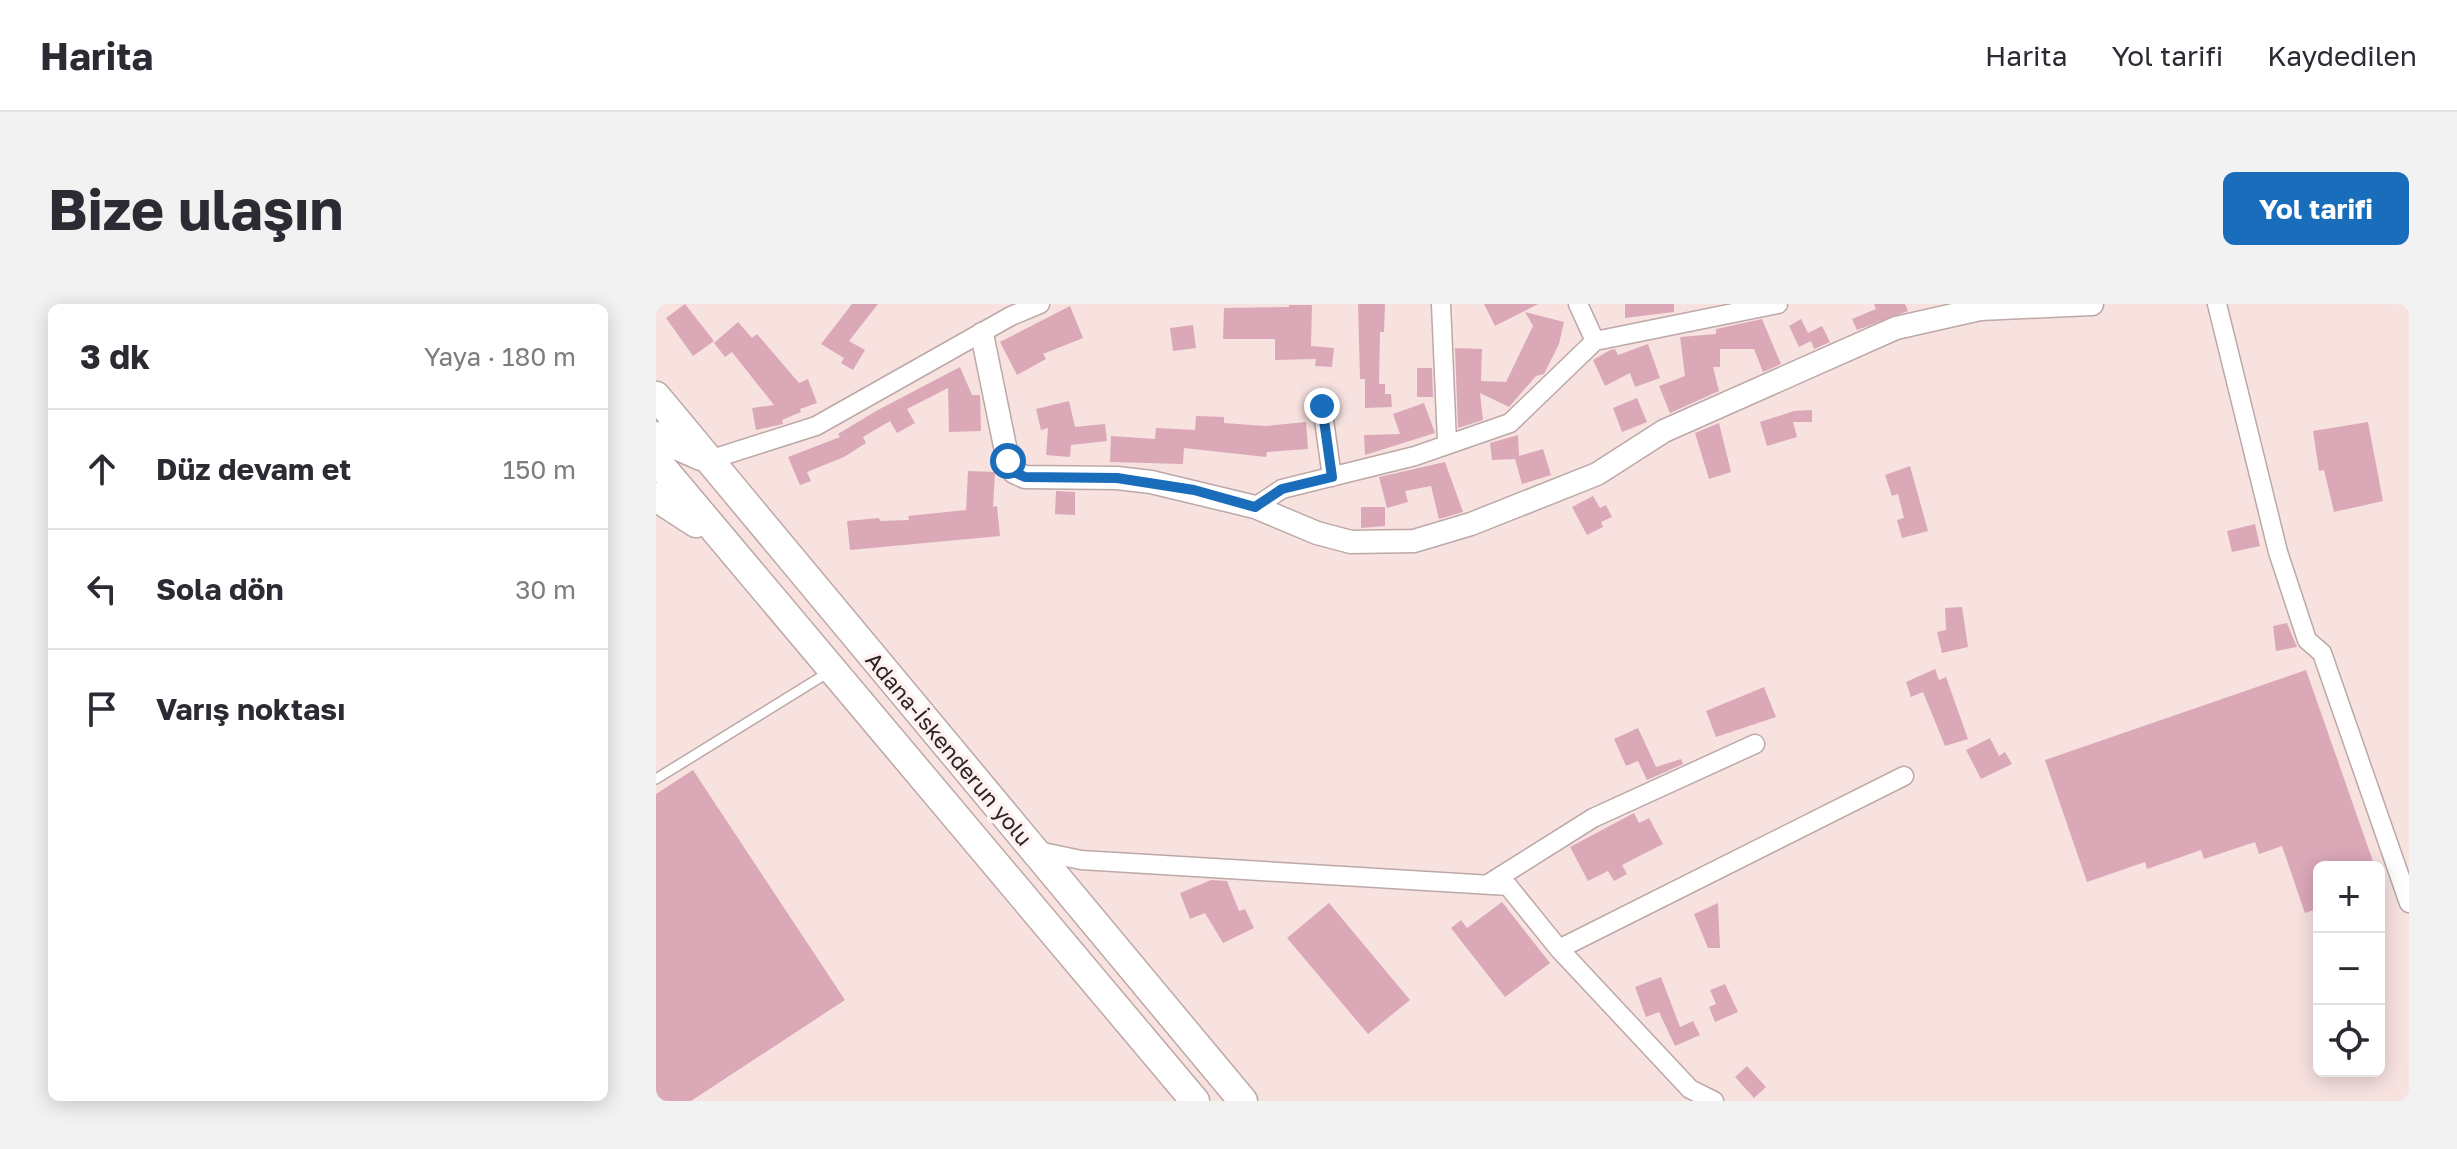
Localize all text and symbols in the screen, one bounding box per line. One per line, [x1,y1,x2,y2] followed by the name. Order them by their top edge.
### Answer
[40,33,153,78] text: Harita
[1985,39,2068,72] text: Harita
[2112,39,2223,72] text: Yol tarifi
[2267,39,2417,72] text: Kaydedilen
[2223,172,2409,245] button: Yol tarifi
[48,175,343,242] text: Bize ulaşın
[80,336,150,376] text: 3 dk
[424,341,576,372] text: Yaya · 180 m
[1304,388,1340,424] route end
[990,443,1026,479] route start
[80,447,124,491] icon: ahead
[156,451,351,487] text: Düz devam et
[503,454,576,485] text: 150 m
[80,567,124,611] icon: left
[156,571,284,607] text: Sola dön
[515,574,576,605] text: 30 m
[861,646,1038,851] street label: Adana-İskenderun yolu
[80,687,124,731] icon: arrive
[156,691,345,727] text: Varış noktası
[2313,861,2385,1077] map controls
[2313,861,2385,933] button: +
[2313,933,2385,1005] button: −
[2313,1005,2385,1077] button: locate

